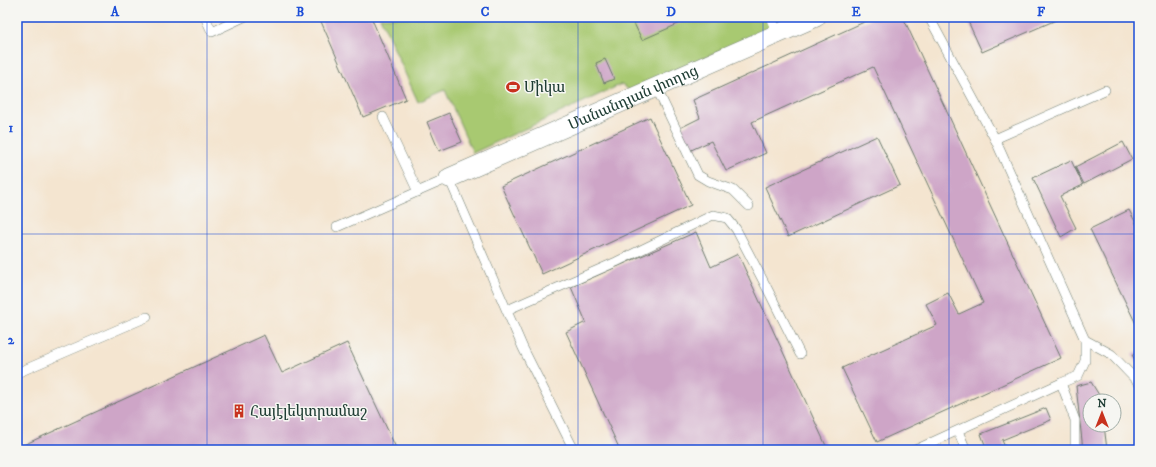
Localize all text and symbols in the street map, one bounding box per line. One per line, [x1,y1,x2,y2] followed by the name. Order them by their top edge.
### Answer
[110,4,120,20] text: A
[296,4,304,20] text: B
[481,4,490,20] text: C
[666,4,676,20] text: D
[851,4,861,20] text: E
[1037,4,1046,20] text: F
[565,60,701,134] street label: Մանանդյան փողոց
[524,78,565,97] place label: Միկա
[505,79,521,95] sports icon: Միկա
[9,120,14,136] text: 1
[8,332,15,348] text: 2
[1082,393,1122,433] north arrow
[1097,397,1107,411] text: N
[250,402,367,421] place label: Հայէլեկտրամաշ
[231,403,247,419] building icon: Հայէլեկտրամաշ

